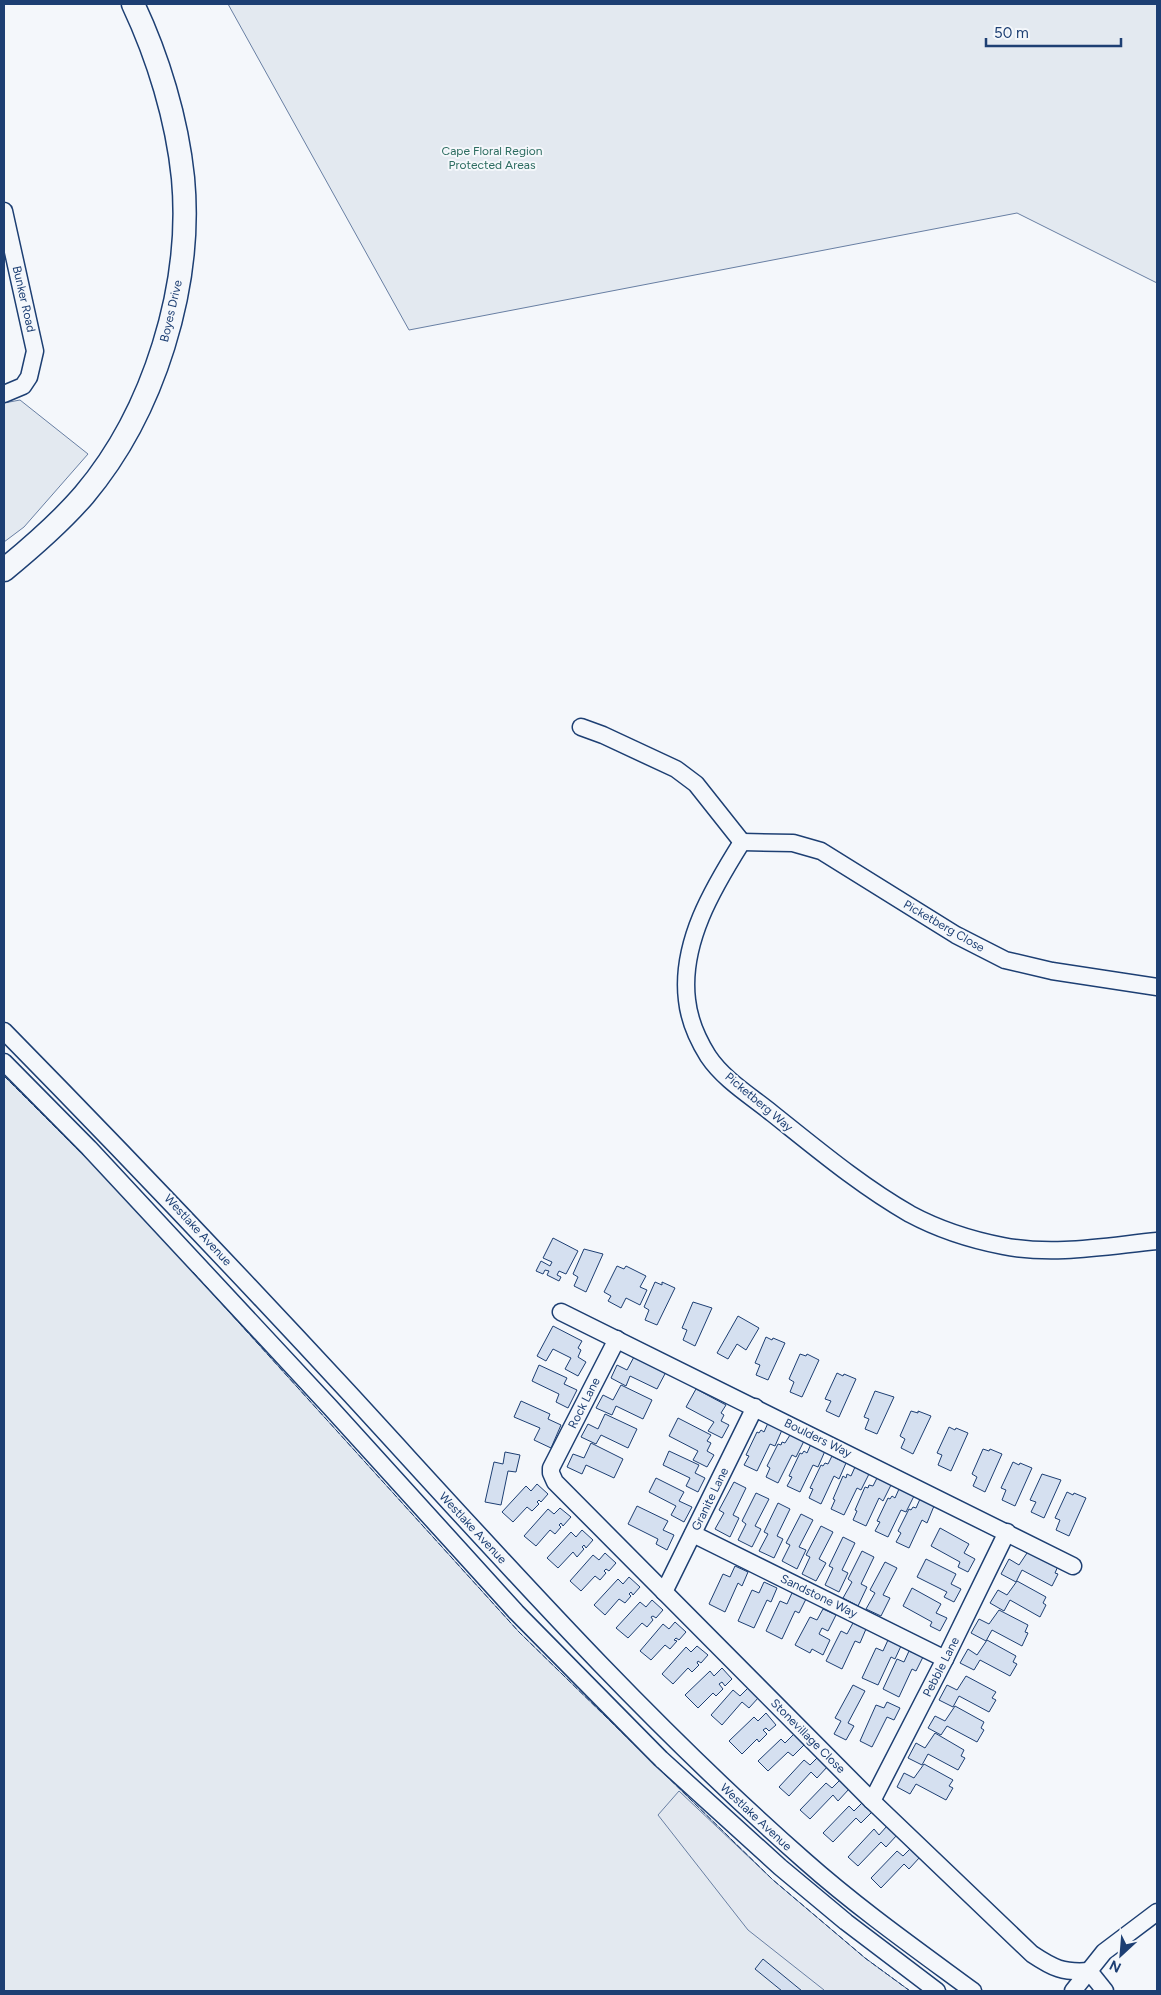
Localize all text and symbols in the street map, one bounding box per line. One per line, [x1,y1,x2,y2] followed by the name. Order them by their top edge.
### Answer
[986,15,1121,47] scale bar
[994,24,1029,42] text: 50 m
[442,144,543,172] park label: Cape Floral Region Protected Areas
[10,264,38,334] street label: Bunker Road
[157,278,185,343] street label: Boyes Drive
[901,897,987,955] street label: Picketberg Close
[722,1070,796,1135] street label: Picketberg Way
[161,1191,235,1269] street label: Westlake Avenue
[565,1375,603,1431] street label: Rock Lane
[782,1416,855,1461] street label: Boulders Way
[689,1465,731,1533] street label: Granite Lane
[436,1489,510,1567] street label: Westlake Avenue
[778,1571,860,1621] street label: Sandstone Way
[920,1634,962,1699] street label: Pebble Lane
[768,1696,848,1776] street label: Stonevillage Close
[717,1780,795,1854] street label: Westlake Avenue
[1096,1930,1146,1980] north arrow
[1107,1956,1124,1976] text: N

